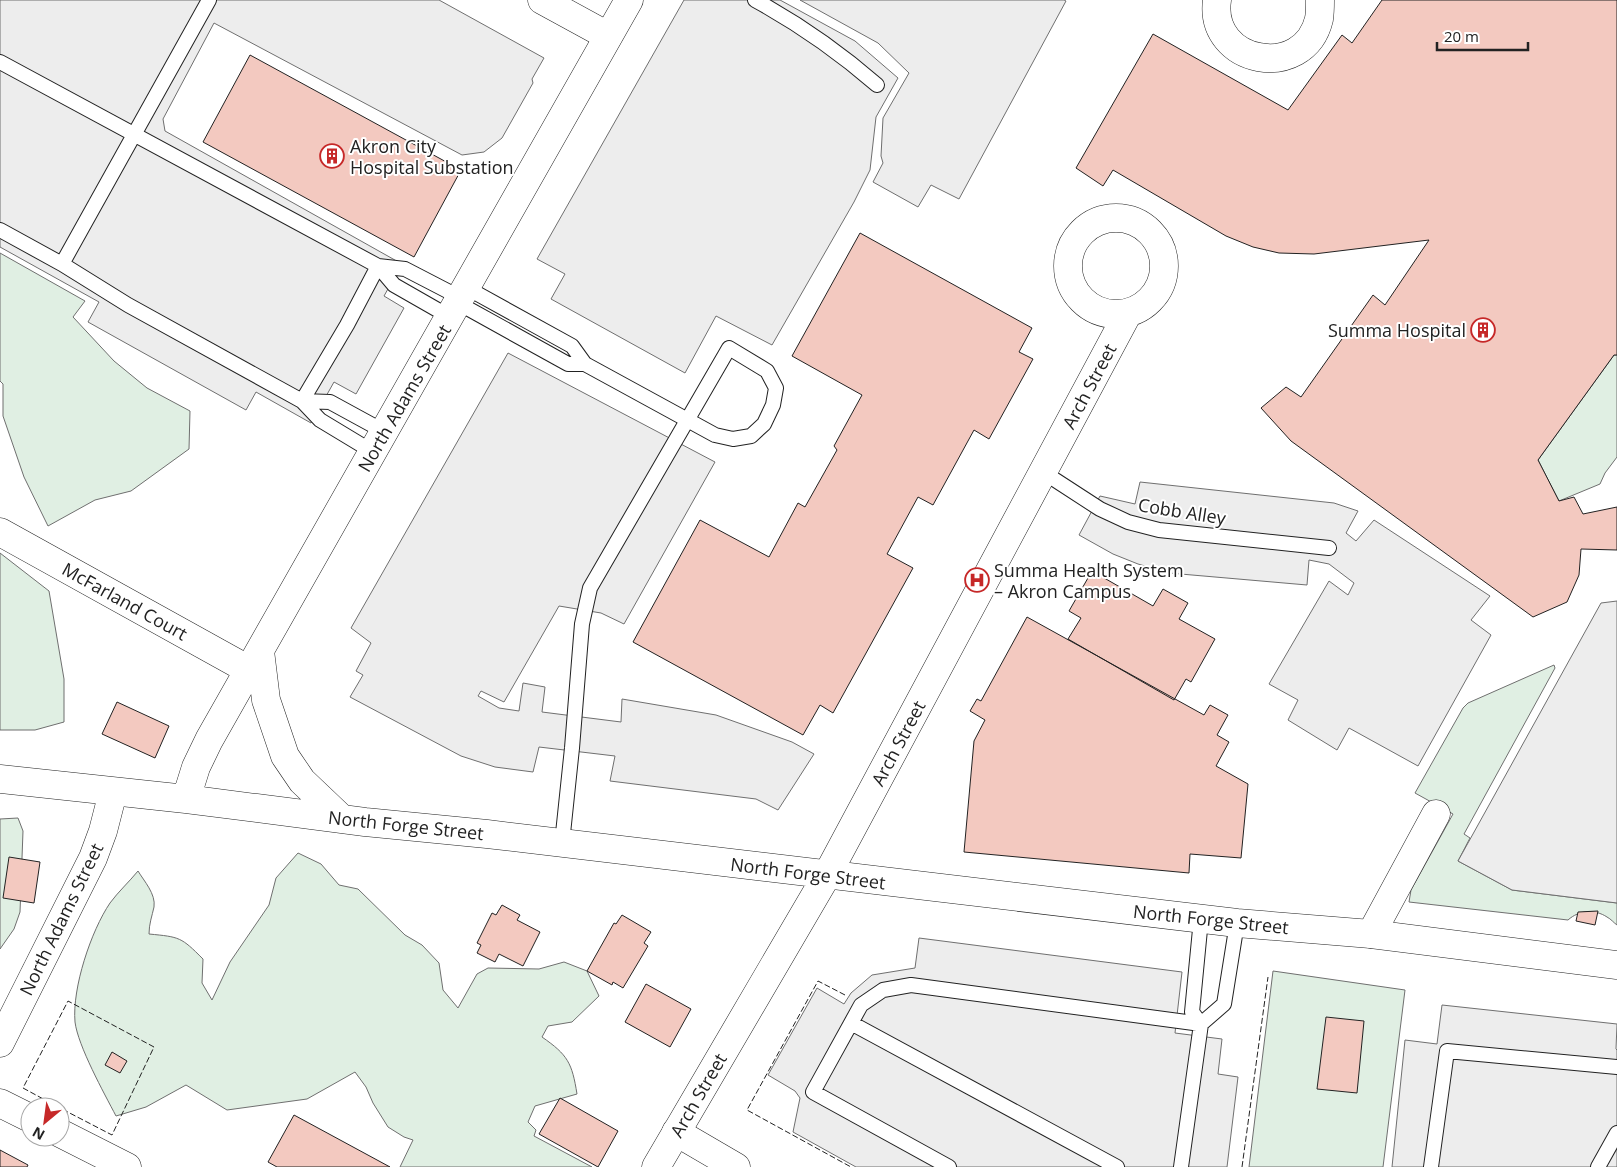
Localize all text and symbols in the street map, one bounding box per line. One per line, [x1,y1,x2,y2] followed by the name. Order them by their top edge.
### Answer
[1437,20,1528,52] scale bar
[1444,26,1479,46] text: 20 m
[350,134,514,179] place label: Akron City Hospital Substation
[319,143,345,169] building icon: Akron City Hospital Substation
[1470,317,1496,343] building icon: Summa Hospital
[1328,318,1466,342] place label: Summa Hospital
[352,320,456,476] street label: North Adams Street
[1056,339,1122,433] street label: Arch Street
[1136,492,1229,530] street label: Cobb Alley
[58,557,192,645] street label: McFarland Court
[994,558,1184,603] place label: Summa Health System – Akron Campus
[964,567,990,593] hospital icon: Summa Health System – Akron Campus
[865,696,931,790] street label: Arch Street
[327,805,485,845] street label: North Forge Street
[14,839,108,999] street label: North Adams Street
[729,852,887,894] street label: North Forge Street
[1132,899,1290,939] street label: North Forge Street
[664,1049,732,1141] street label: Arch Street
[20,1097,70,1147] north arrow
[29,1123,48,1145] text: N

